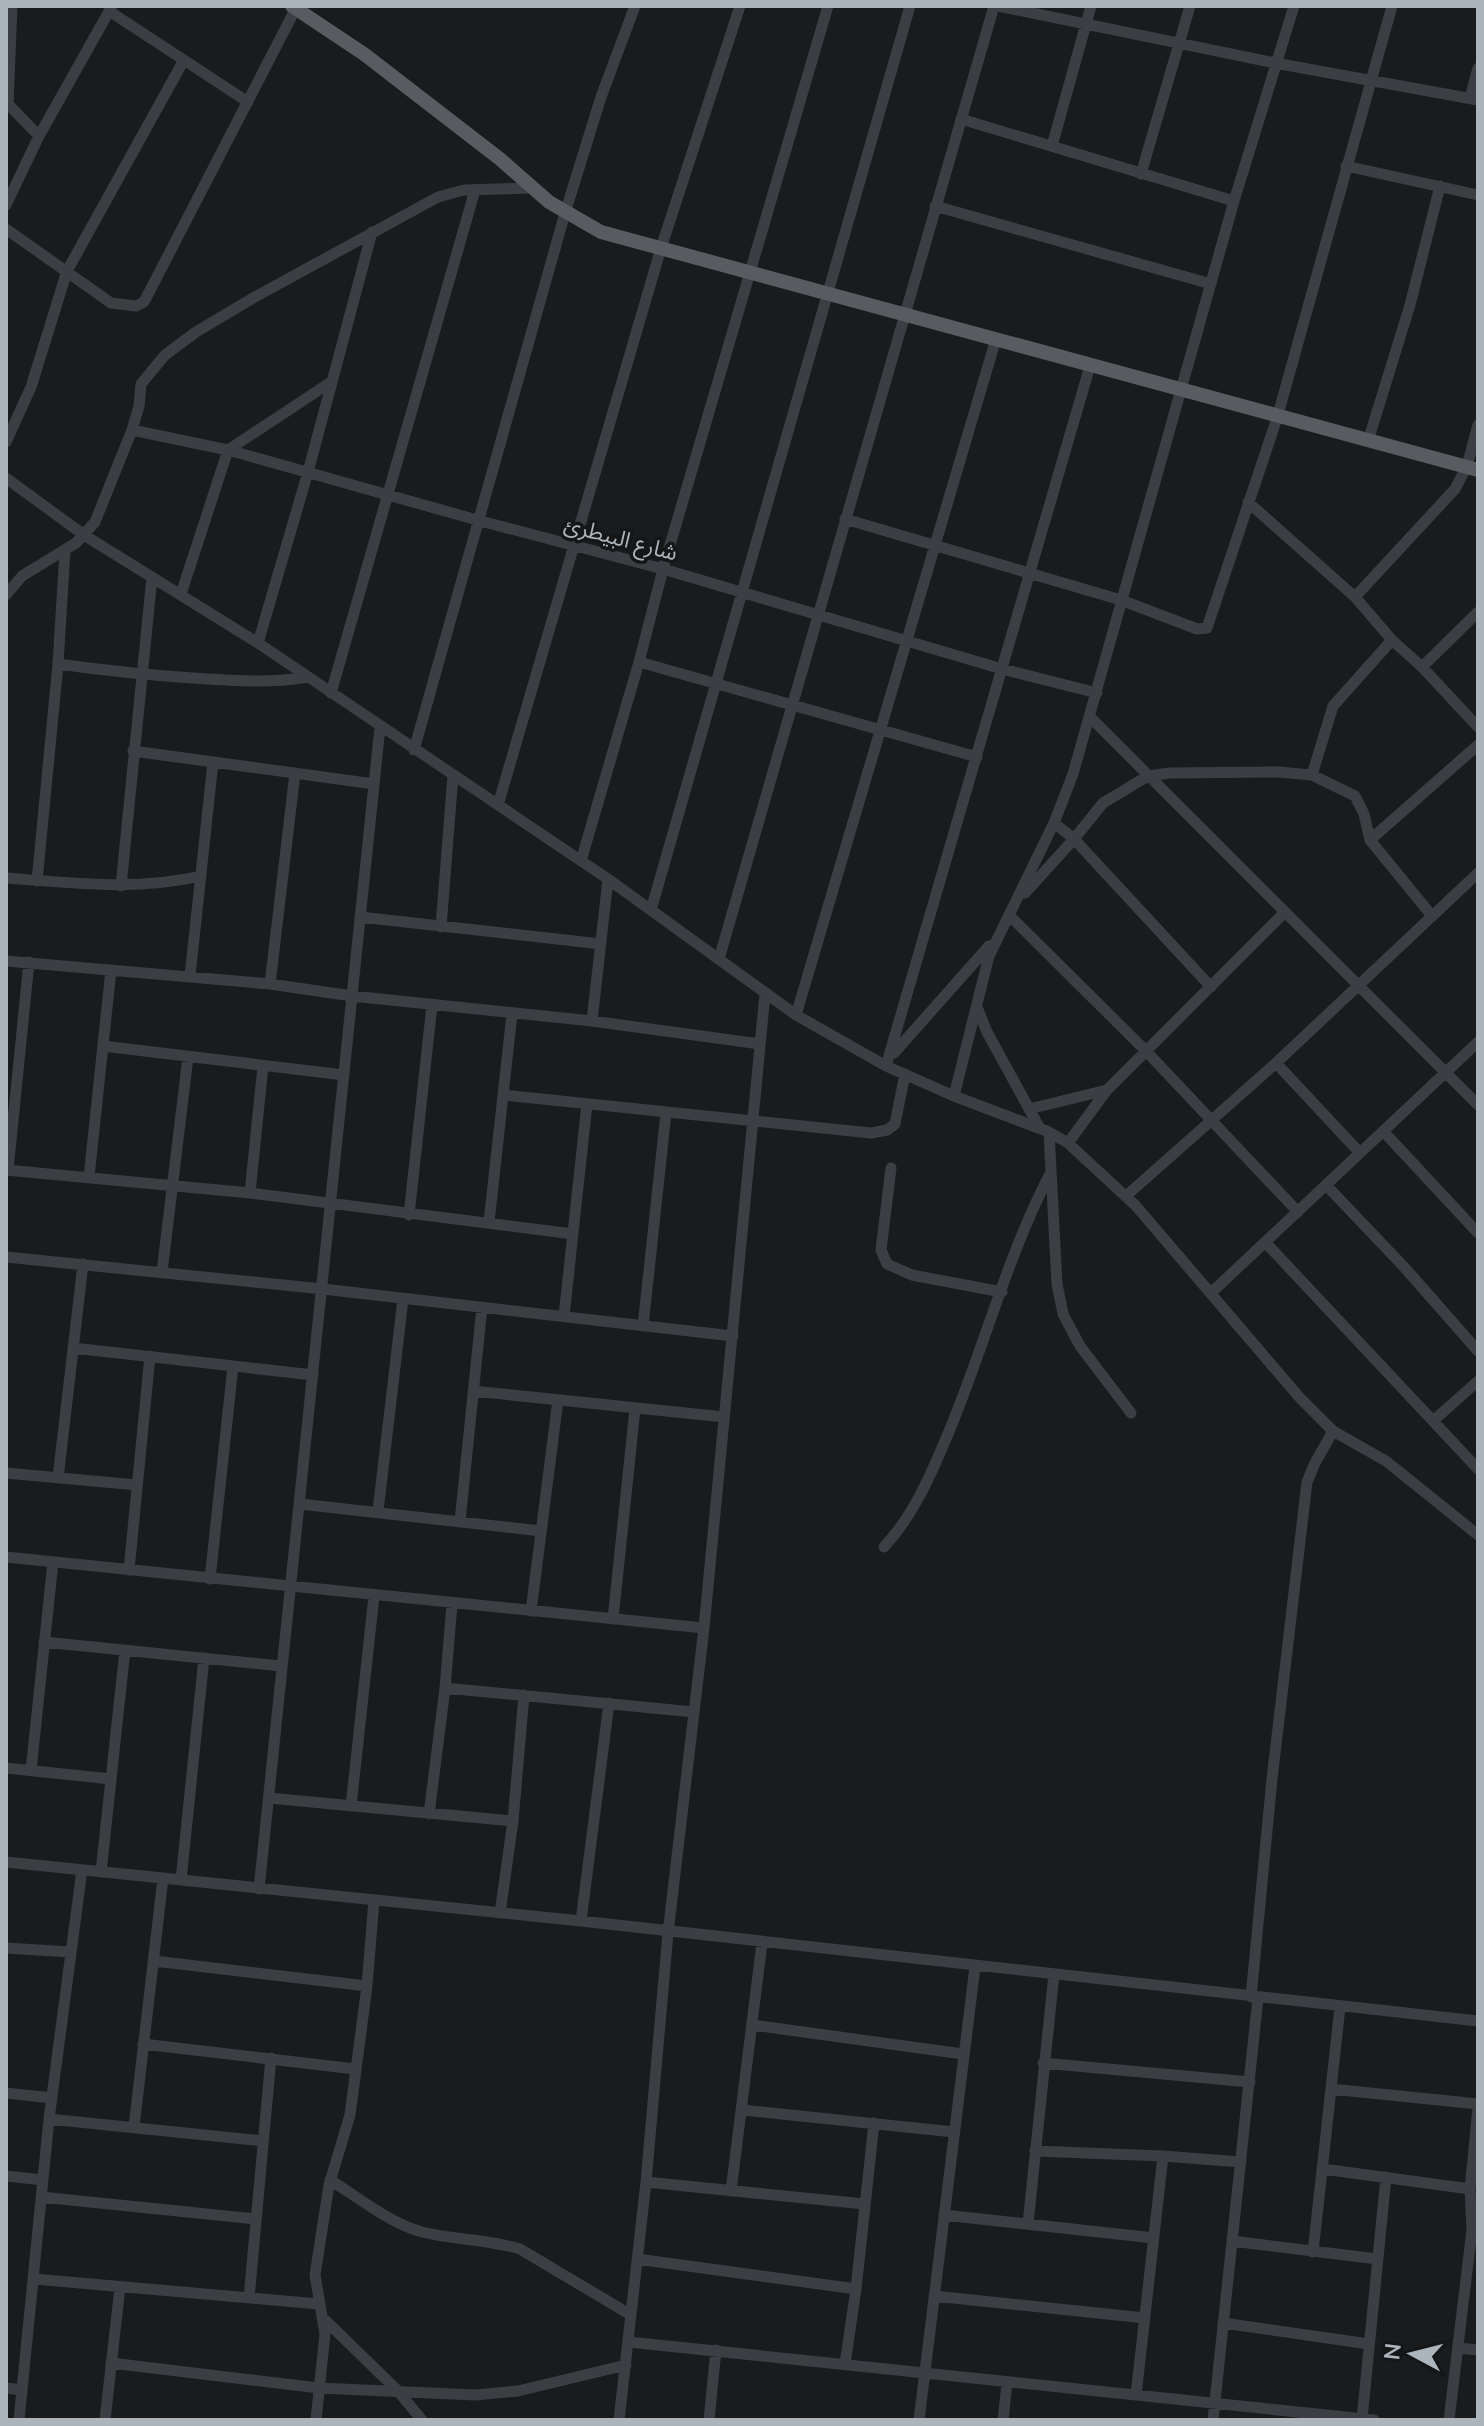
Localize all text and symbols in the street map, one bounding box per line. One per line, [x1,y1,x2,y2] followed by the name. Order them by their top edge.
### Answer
[560,509,681,569] street label: شارع البيطرئ
[1372,2314,1452,2394] north arrow
[1377,2342,1407,2362] text: N

